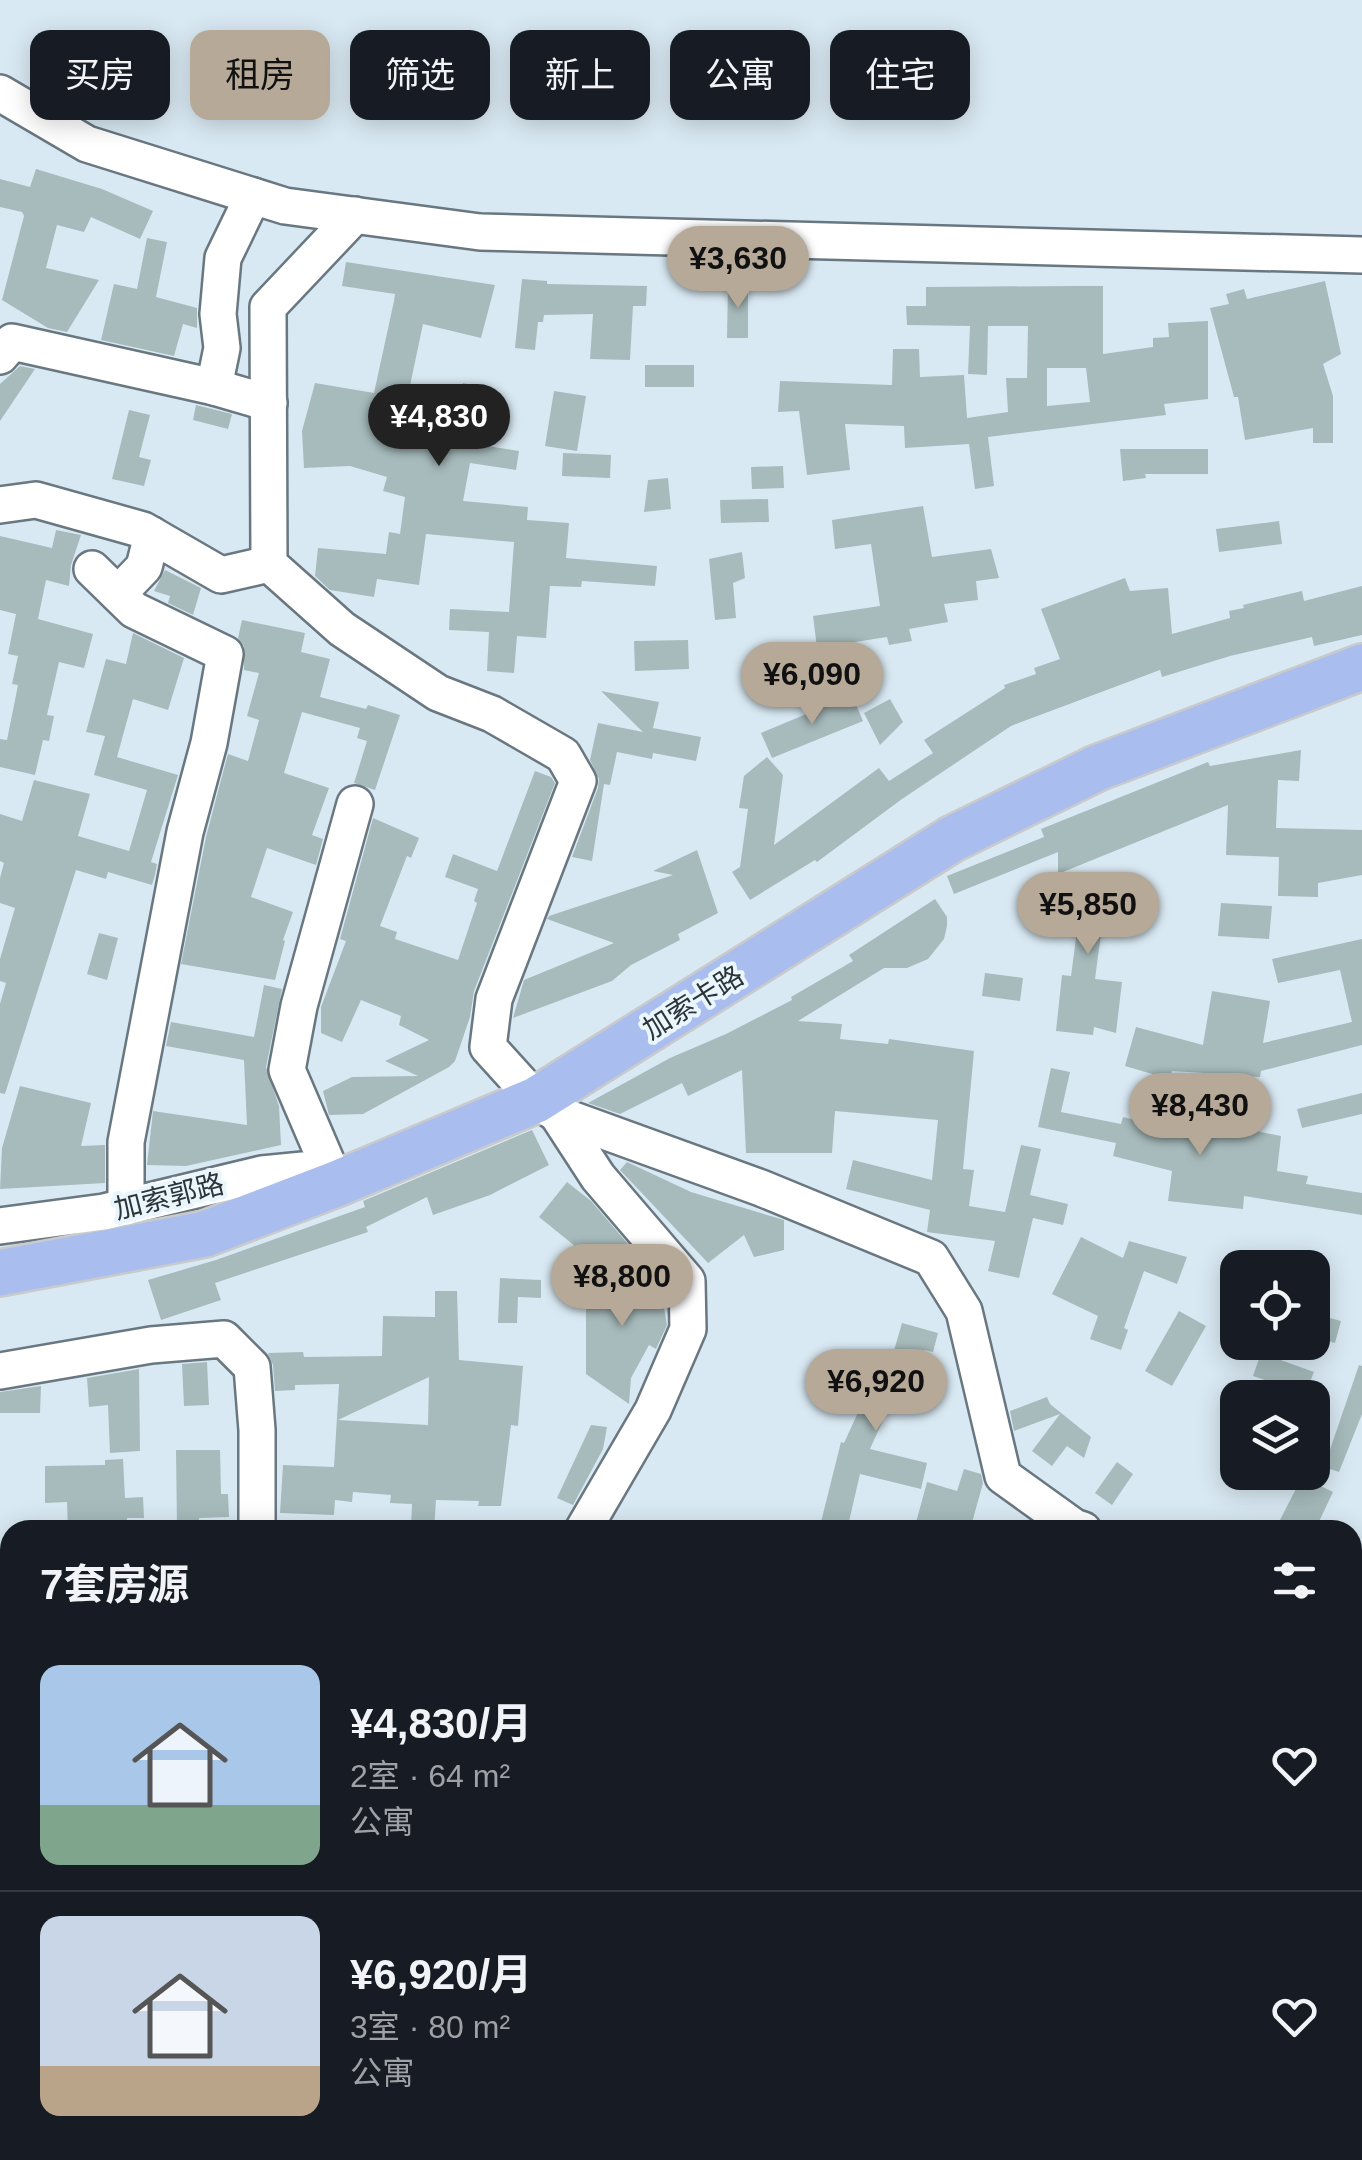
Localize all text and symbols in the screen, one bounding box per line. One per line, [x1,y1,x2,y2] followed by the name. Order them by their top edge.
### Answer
[30,30,170,120] chip: 买房
[190,30,330,120] chip: 租房
[350,30,490,120] chip: 筛选
[510,30,650,120] chip: 新上
[670,30,810,120] chip: 公寓
[830,30,970,120] chip: 住宅
[657,226,819,311] pin: ¥3,630
[689,240,787,276] text: ¥3,630
[358,384,520,469] pin: ¥4,830
[390,398,488,434] text: ¥4,830
[731,642,893,727] pin: ¥6,090
[763,656,861,692] text: ¥6,090
[1007,872,1169,957] pin: ¥5,850
[1039,886,1137,922] text: ¥5,850
[638,960,749,1045] street label: 加索卡路
[1119,1073,1281,1158] pin: ¥8,430
[1151,1087,1249,1123] text: ¥8,430
[111,1168,227,1225] street label: 加索郭路
[541,1244,703,1329] pin: ¥8,800
[1220,1250,1330,1490] map controls
[1220,1250,1330,1360] button: locate
[573,1258,671,1294] text: ¥8,800
[795,1349,957,1434] pin: ¥6,920
[827,1363,925,1399] text: ¥6,920
[1220,1380,1330,1490] button: layers
[1267,1553,1322,1608] icon: filters
[40,1561,189,1608] text: 7套房源
[350,1700,532,1747] text: ¥4,830/月
[120,1705,240,1825] icon: home
[1267,1738,1322,1793] icon: heart
[350,1758,510,1794] text: 2室 · 64 m²
[350,1804,414,1840] text: 公寓
[350,1951,532,1998] text: ¥6,920/月
[120,1956,240,2076] icon: home
[1267,1989,1322,2044] icon: heart
[350,2009,510,2045] text: 3室 · 80 m²
[350,2055,414,2091] text: 公寓

